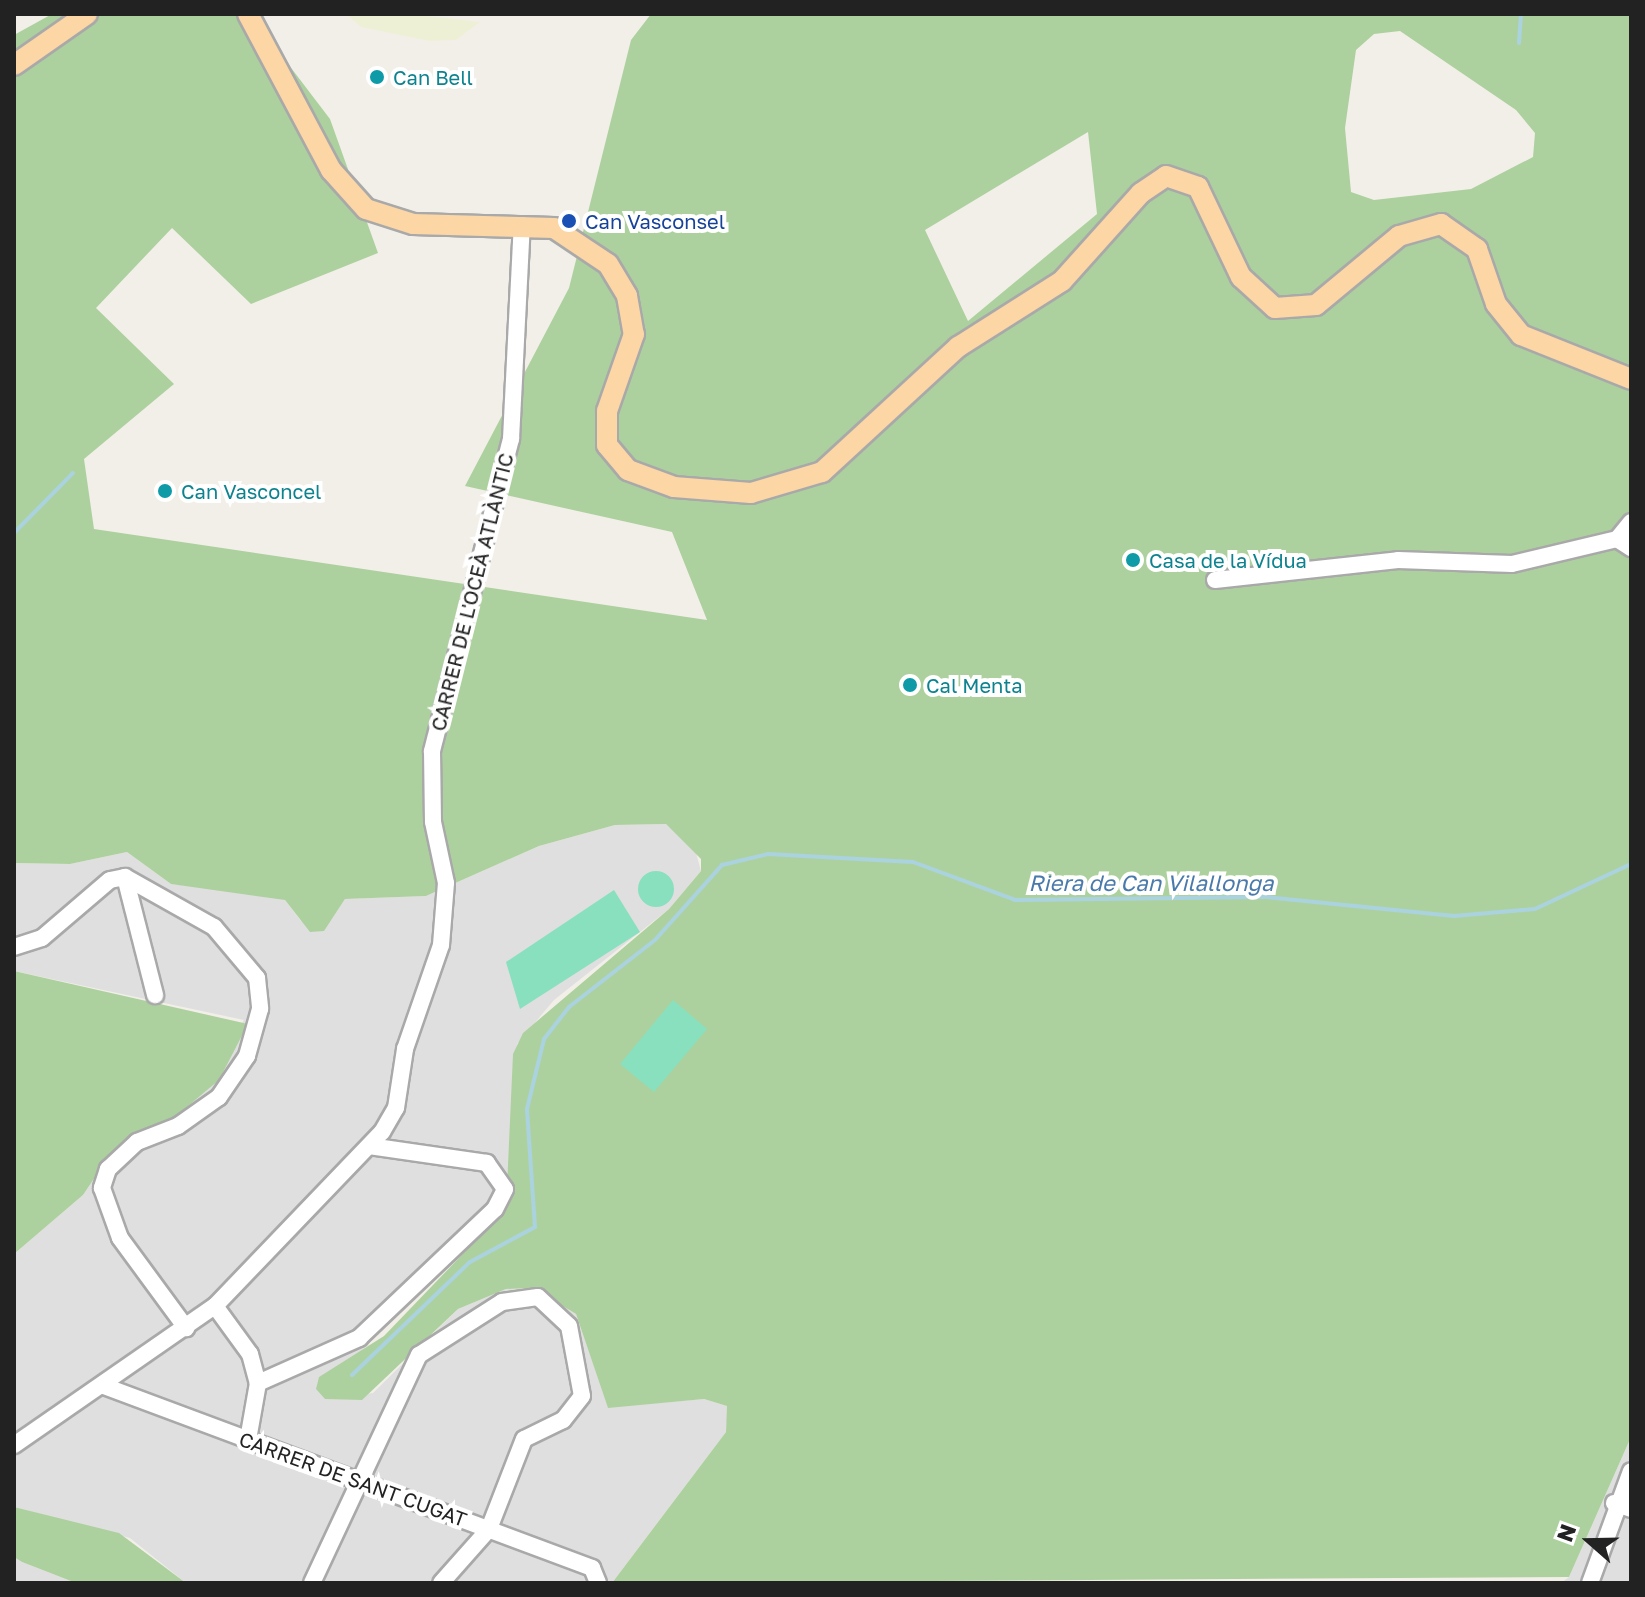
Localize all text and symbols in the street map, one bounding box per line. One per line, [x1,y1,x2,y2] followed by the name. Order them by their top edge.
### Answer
[393,65,473,89] place label: Can Bell
[368,68,386,86] marker: Can Bell
[585,209,725,233] place label: Can Vasconsel
[560,212,578,230] marker: Can Vasconsel
[426,451,518,733] street label: CARRER DE L'OCEÀ ATLÀNTIC
[181,479,321,503] place label: Can Vasconcel
[156,482,174,500] marker: Can Vasconcel
[1149,548,1307,572] place label: Casa de la Vídua
[1124,551,1142,569] marker: Casa de la Vídua
[926,673,1022,697] place label: Cal Menta
[901,676,919,694] marker: Cal Menta
[1029,870,1273,896] water label: Riera de Can Vilallonga
[236,1427,470,1531] street label: CARRER DE SANT CUGAT
[1549,1501,1629,1581] north arrow
[1550,1520,1582,1545] text: N

